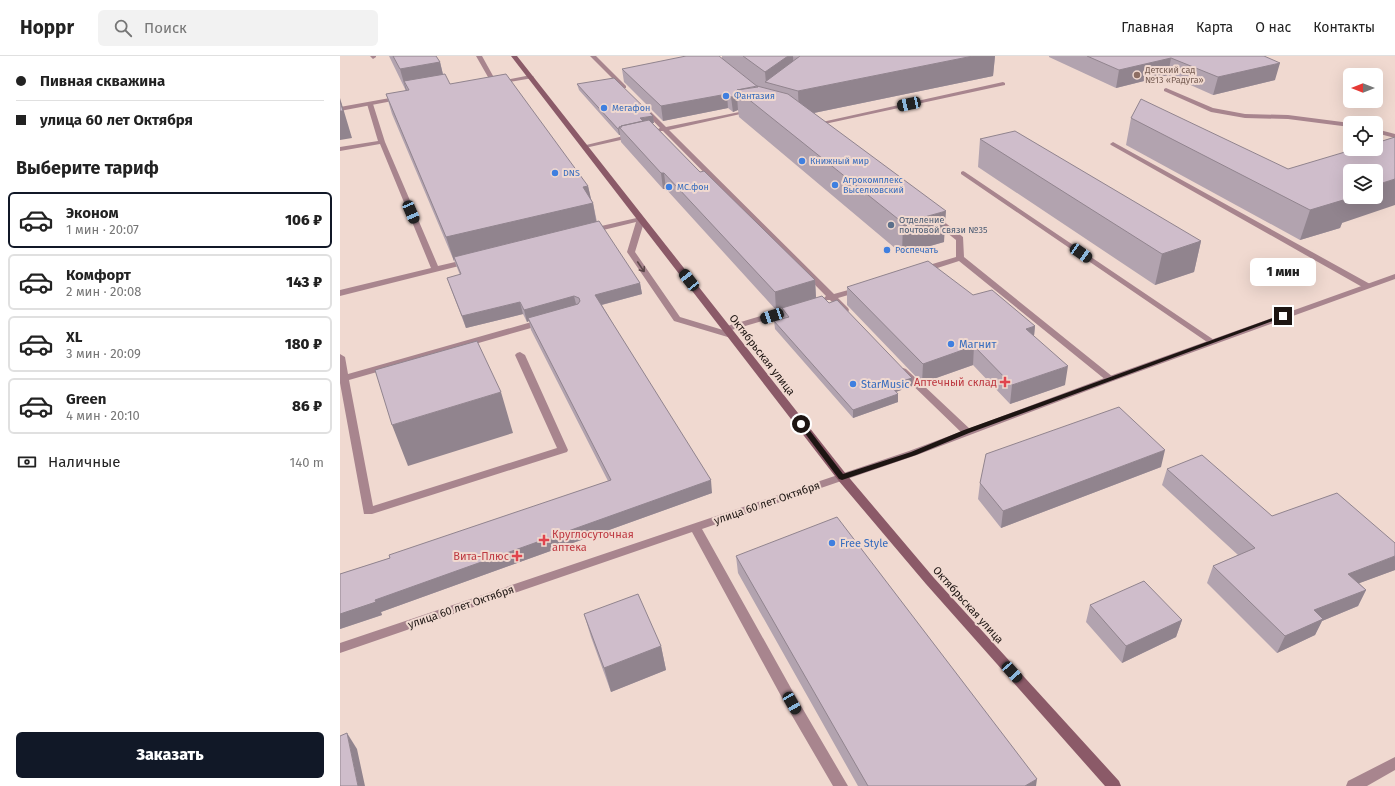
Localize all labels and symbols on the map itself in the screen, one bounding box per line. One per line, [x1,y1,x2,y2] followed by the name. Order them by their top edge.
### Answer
[1144,65,1204,85] place label: Детский сад №13 «Радуга»
[1343,68,1383,108] north arrow
[1132,70,1142,80] marker: Детский сад №13 «Радуга»
[721,91,731,101] marker: Фантазия
[734,91,775,101] place label: Фантазия
[896,96,922,112] car
[599,103,609,113] marker: Мегафон
[612,103,650,113] place label: Мегафон
[797,156,807,166] marker: Книжный мир
[810,156,869,166] place label: Книжный мир
[550,168,560,178] marker: DNS
[563,168,580,178] place label: DNS
[843,175,904,195] place label: Агрокомплекс Выселковский
[830,180,840,190] marker: Агрокомплекс Выселковский
[664,182,674,192] marker: МС.фон
[677,182,709,192] place label: МС.фон
[401,199,421,225] car
[899,215,988,235] place label: Отделение почтовой связи №35
[886,220,896,230] marker: Отделение почтовой связи №35
[1068,241,1094,265] car
[882,245,892,255] marker: Роспечать
[895,245,938,255] place label: Роспечать
[1250,258,1316,286] callout: 1 мин
[637,261,645,272] one-way arrow
[677,267,701,293] car
[759,307,785,325] car
[1274,307,1292,325] route end
[726,312,798,398] street label: Октябрьская улица
[959,338,996,351] place label: Магнит
[946,339,956,349] marker: Магнит
[914,376,997,389] place label: Аптечный склад
[1000,377,1010,387] marker: Аптечный склад
[861,378,910,391] place label: StarMusic
[848,379,858,389] marker: StarMusic
[792,415,810,433] route start
[712,479,822,527] street label: улица 60 лет Октября
[552,528,634,554] place label: Круглосуточная аптека
[539,535,549,545] marker: Круглосуточная аптека
[840,537,888,550] place label: Free Style
[827,538,837,548] marker: Free Style
[453,550,509,563] place label: Вита-Плюс
[512,551,522,561] marker: Вита-Плюс
[930,564,1006,646] street label: Октябрьская улица
[406,583,516,631] street label: улица 60 лет Октября
[1000,659,1024,685] car
[781,690,803,716] car

